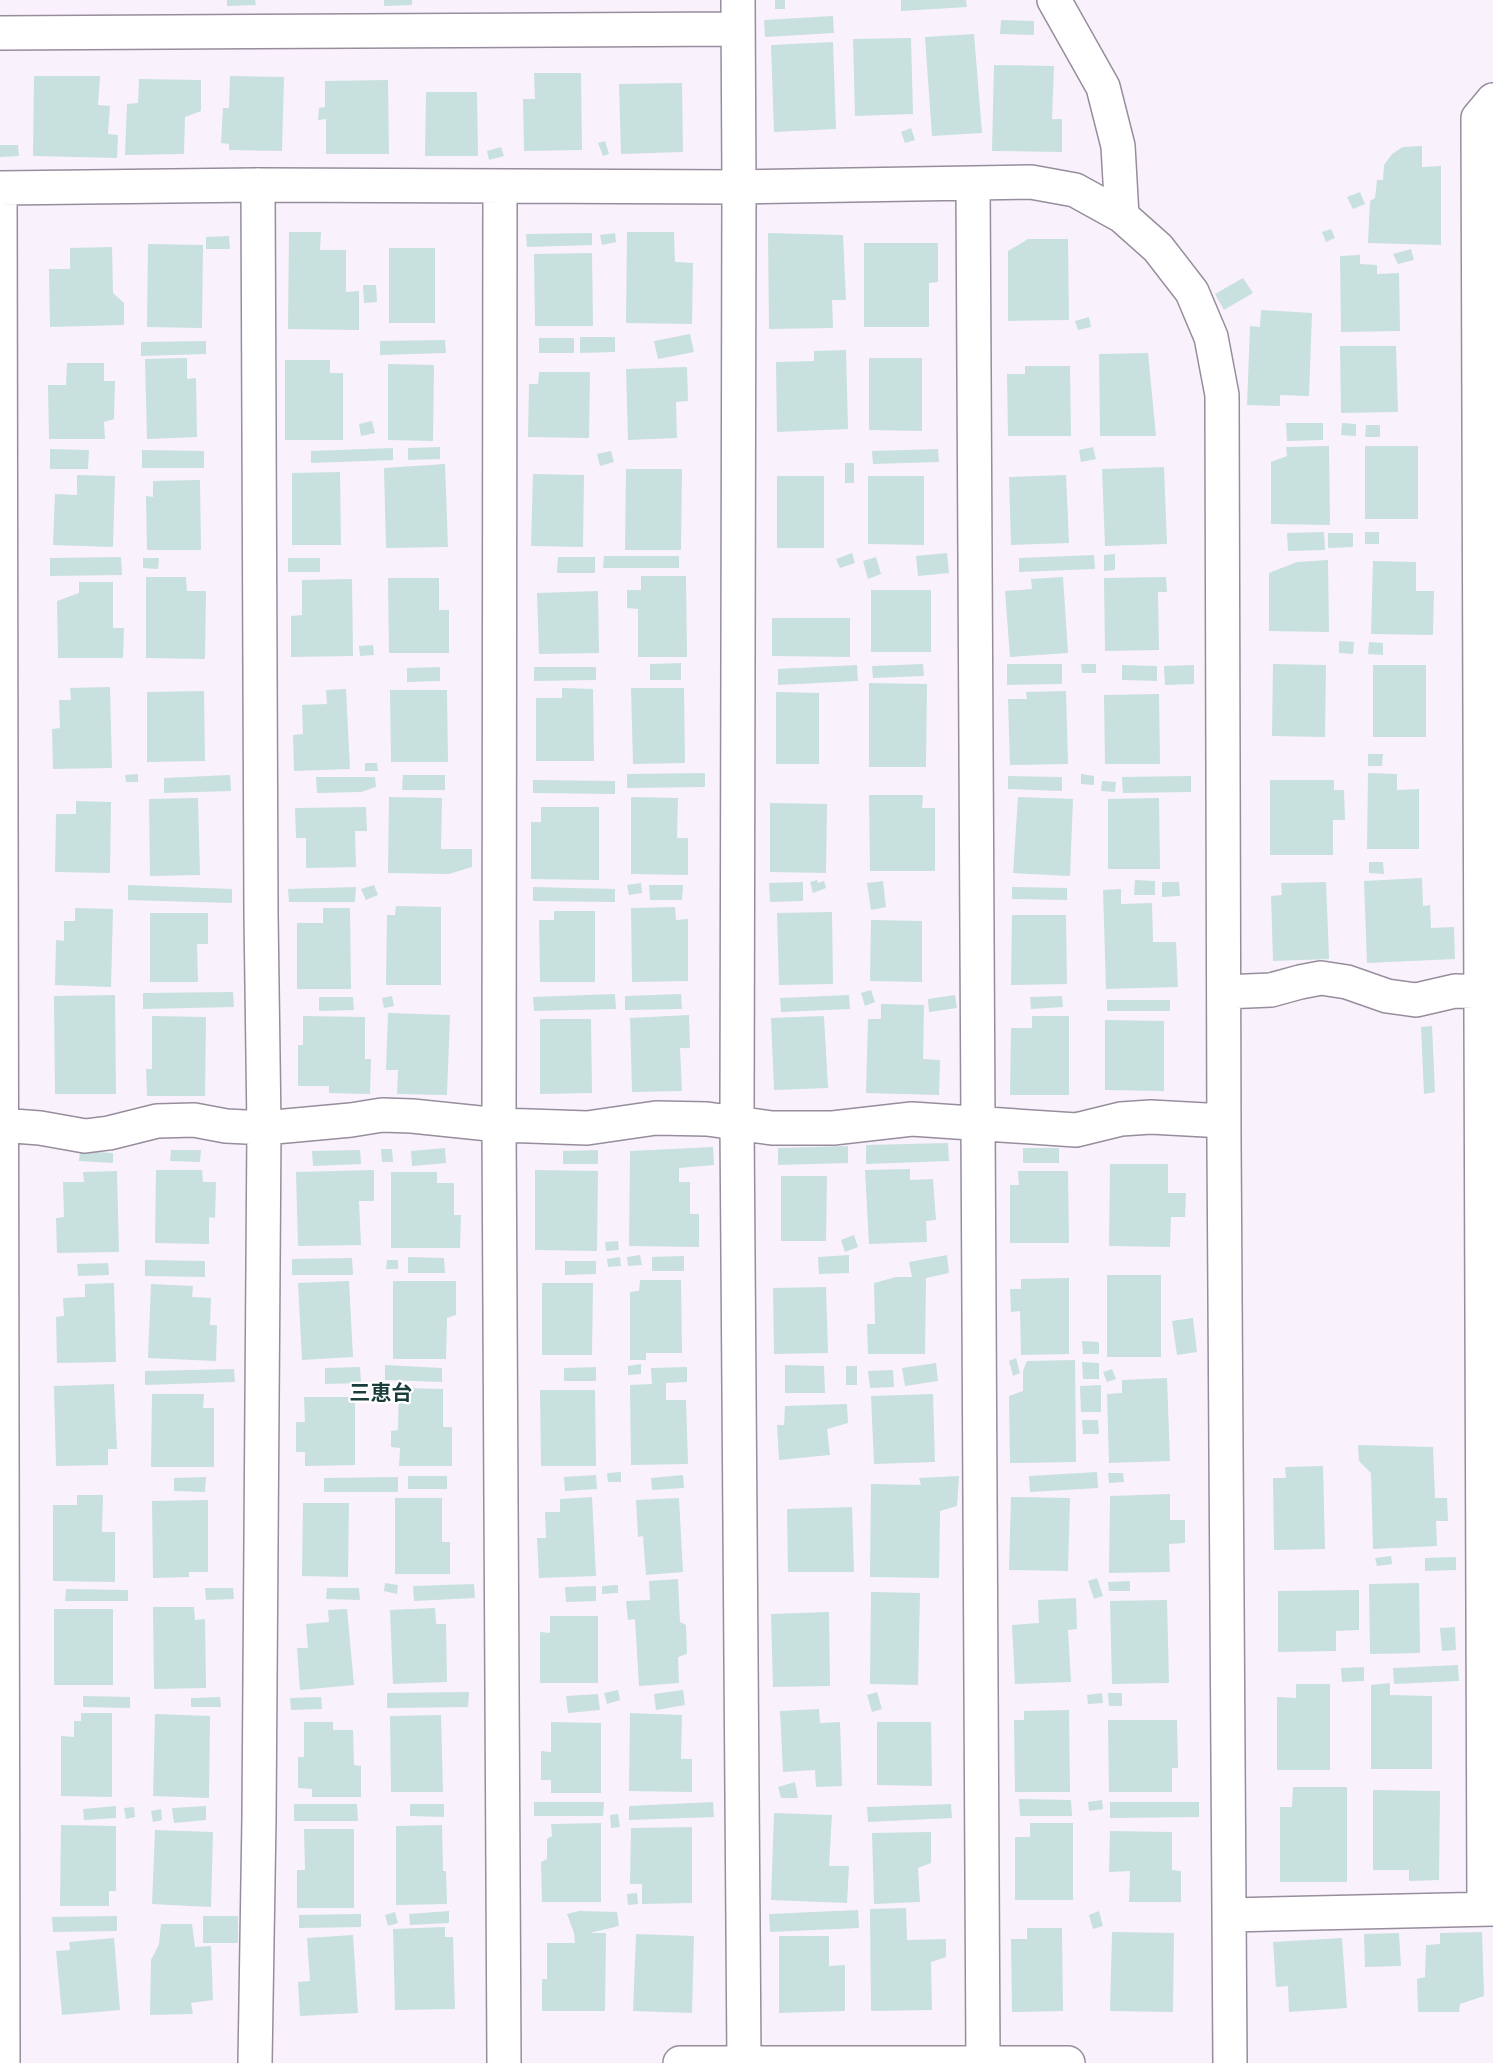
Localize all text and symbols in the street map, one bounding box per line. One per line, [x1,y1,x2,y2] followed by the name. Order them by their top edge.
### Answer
[350,1380,413,1404] district label: 三恵台

